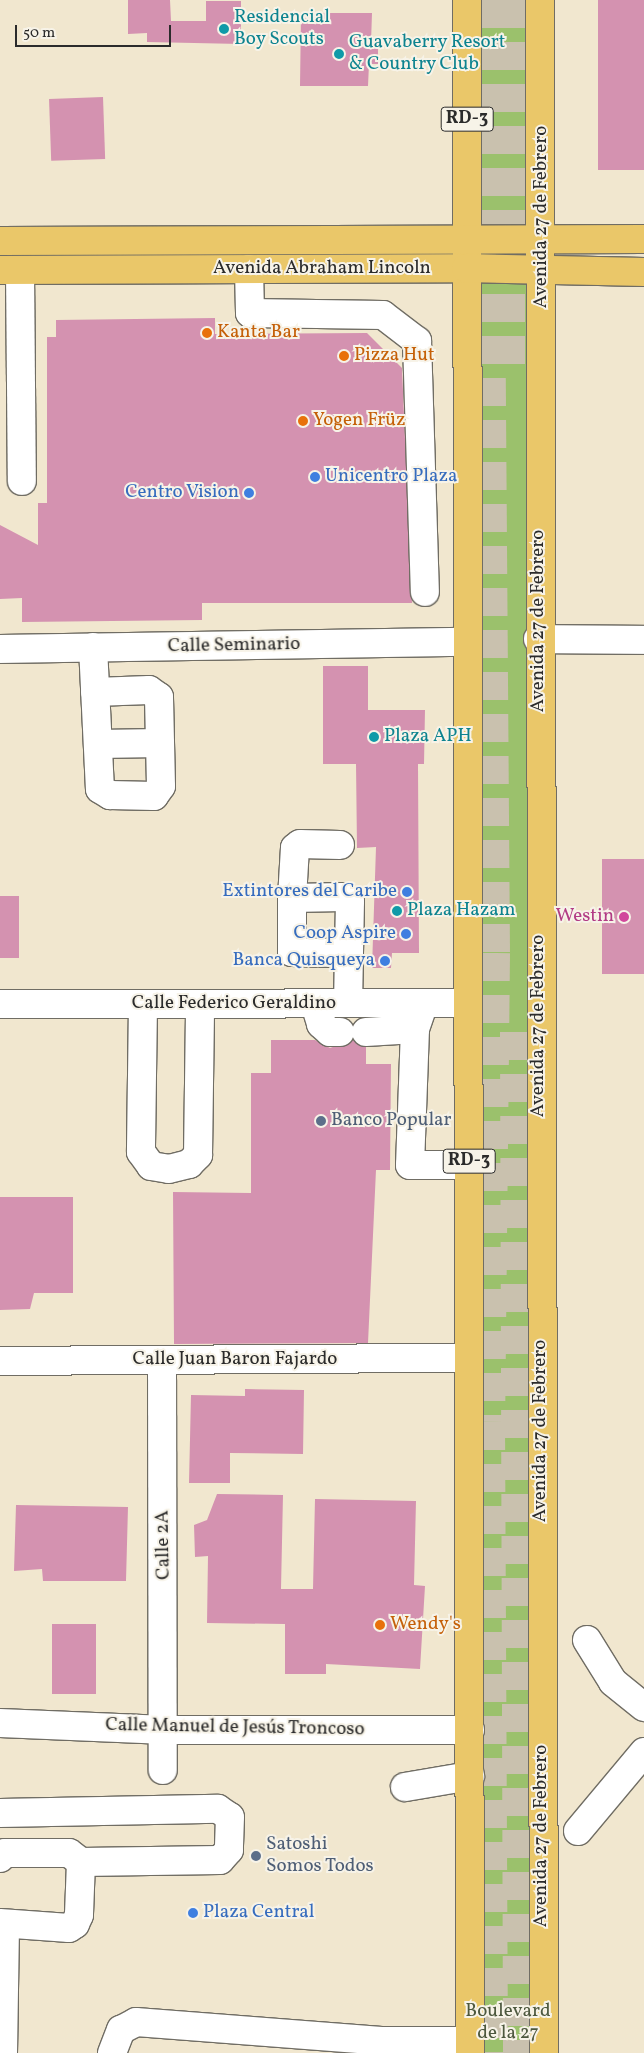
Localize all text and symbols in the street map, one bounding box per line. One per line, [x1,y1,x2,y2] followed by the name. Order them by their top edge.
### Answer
[234,7,330,51] place label: Residencial Boy Scouts
[18,15,174,47] scale bar
[23,23,55,44] text: 50 m
[218,23,230,35] marker: Residencial Boy Scouts
[349,32,506,76] place label: Guavaberry Resort & Country Club
[333,48,345,60] marker: Guavaberry Resort & Country Club
[440,104,494,134] road number: RD-3
[531,126,553,308] street label: Avenida 27 de Febrero
[213,258,431,280] street label: Avenida Abraham Lincoln
[217,322,300,344] place label: Kanta Bar
[201,327,213,339] marker: Kanta Bar
[354,345,435,367] place label: Pizza Hut
[338,350,350,362] marker: Pizza Hut
[313,410,406,432] place label: Yogen Früz
[297,415,309,427] marker: Yogen Früz
[325,466,457,488] place label: Unicentro Plaza
[309,471,321,483] marker: Unicentro Plaza
[125,482,239,504] place label: Centro Vision
[243,487,255,499] marker: Centro Vision
[528,530,550,712] street label: Avenida 27 de Febrero
[167,633,301,659] street label: Calle Seminario
[384,726,472,748] place label: Plaza APH
[368,731,380,743] marker: Plaza APH
[222,881,397,903] place label: Extintores del Caribe
[401,886,413,898] marker: Extintores del Caribe
[407,900,516,922] place label: Plaza Hazam
[391,905,403,917] marker: Plaza Hazam
[556,906,614,928] place label: Westin
[618,911,630,923] marker: Westin
[294,923,396,945] place label: Coop Aspire
[400,928,412,940] marker: Coop Aspire
[528,935,550,1117] street label: Avenida 27 de Febrero
[233,950,375,972] place label: Banca Quisqueya
[379,955,391,967] marker: Banca Quisqueya
[132,993,336,1015] street label: Calle Federico Geraldino
[331,1110,452,1132] place label: Banco Popular
[315,1115,327,1127] marker: Banco Popular
[442,1146,496,1176] road number: RD-3
[530,1340,552,1522] street label: Avenida 27 de Febrero
[133,1349,337,1371] street label: Calle Juan Baron Fajardo
[152,1510,176,1580] street label: Calle 2A
[390,1614,461,1636] place label: Wendy's
[374,1619,386,1631] marker: Wendy's
[105,1714,365,1742] street label: Calle Manuel de Jesús Troncoso
[531,1745,553,1927] street label: Avenida 27 de Febrero
[266,1834,374,1878] place label: Satoshi Somos Todos
[250,1850,262,1862] marker: Satoshi Somos Todos
[203,1902,314,1924] place label: Plaza Central
[187,1907,199,1919] marker: Plaza Central
[465,2001,551,2045] park label: Boulevard de la 27

